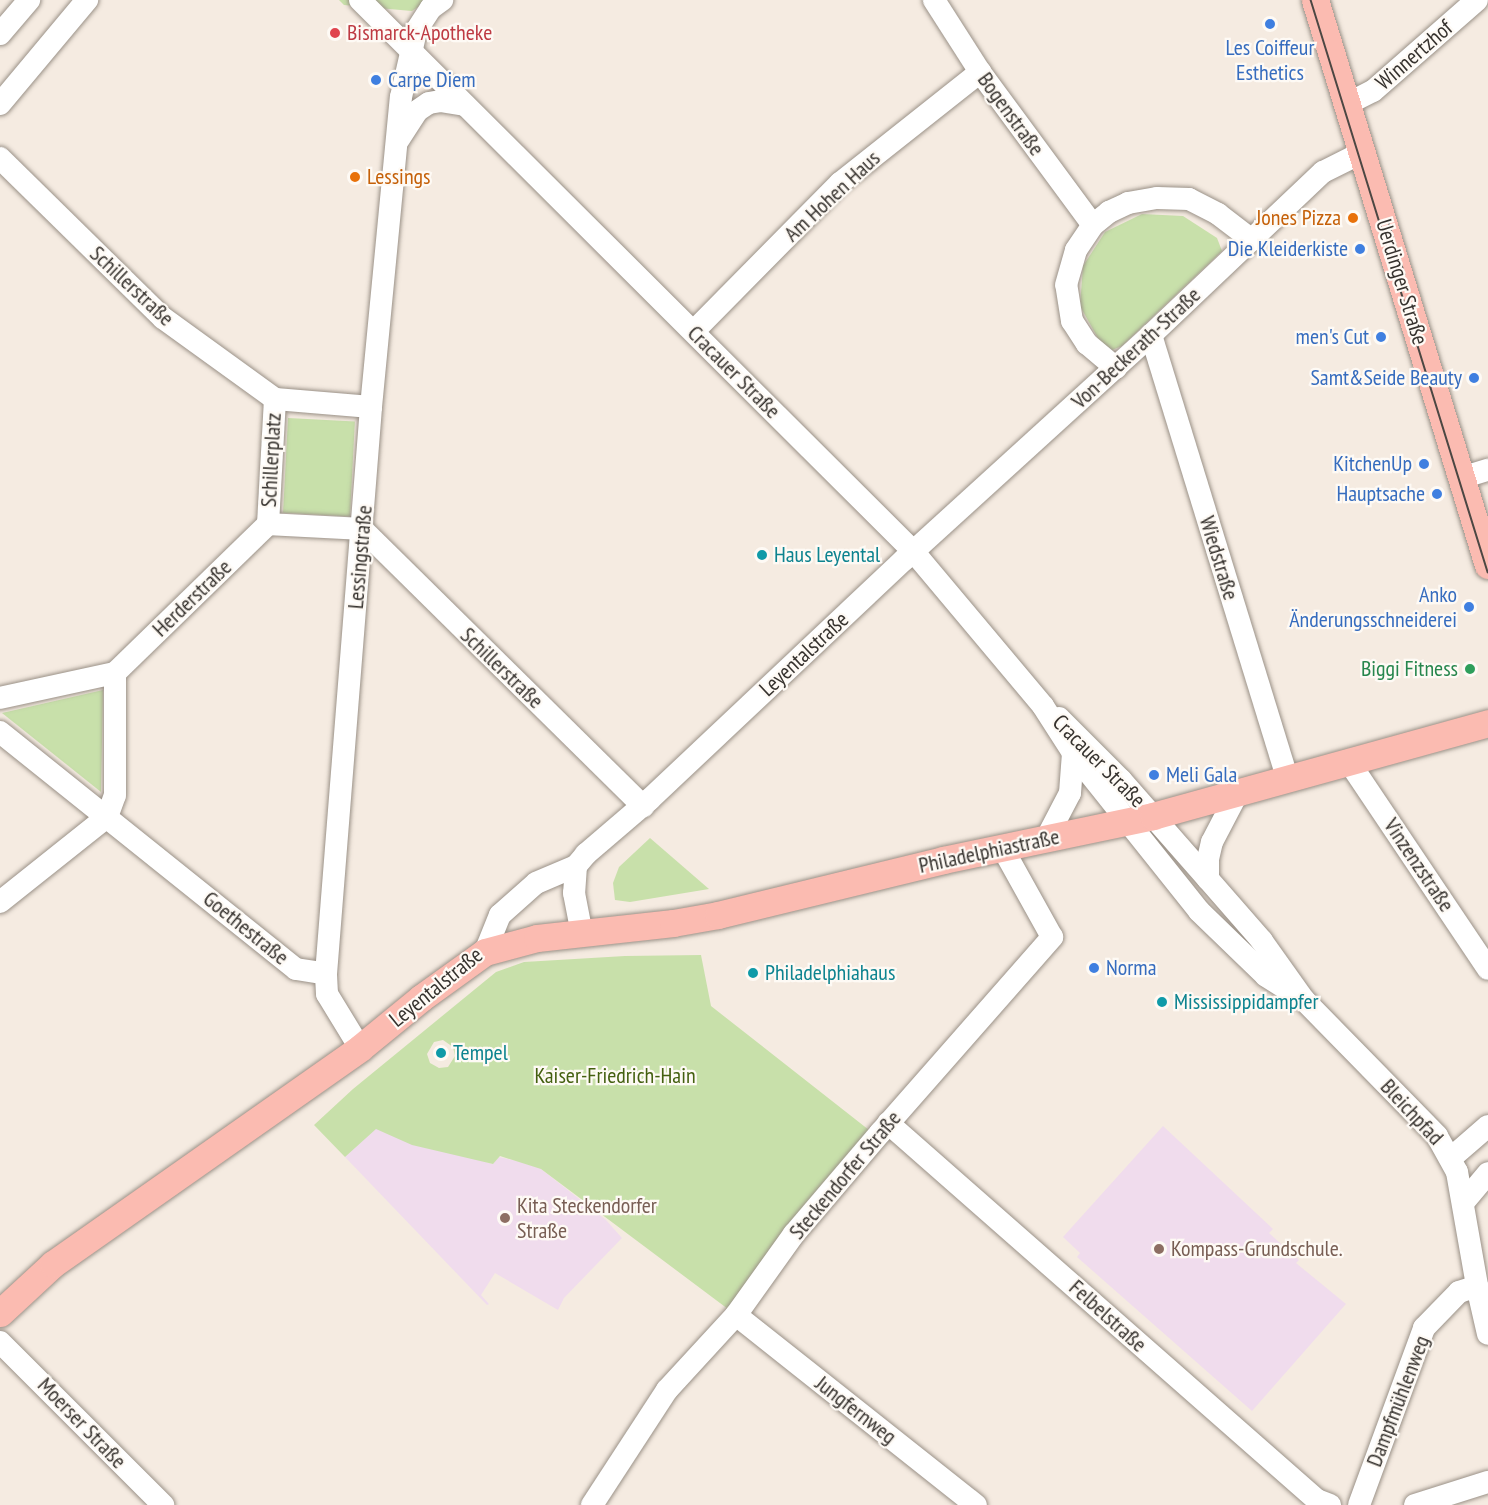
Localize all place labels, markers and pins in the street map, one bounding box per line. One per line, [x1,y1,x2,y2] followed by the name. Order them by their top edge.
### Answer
[1263,17,1277,31] marker: Les Coiffeur Esthetics
[347,20,492,46] place label: Bismarck-Apotheke
[328,26,342,40] marker: Bismarck-Apotheke
[1226,34,1314,86] place label: Les Coiffeur Esthetics
[388,67,476,93] place label: Carpe Diem
[369,73,383,87] marker: Carpe Diem
[367,164,430,190] place label: Lessings
[348,170,362,184] marker: Lessings
[1256,205,1341,231] place label: Jones Pizza
[1346,211,1360,225] marker: Jones Pizza
[1228,236,1348,262] place label: Die Kleiderkiste
[1353,242,1367,256] marker: Die Kleiderkiste
[1296,324,1369,350] place label: men's Cut
[1374,330,1388,344] marker: men's Cut
[1310,365,1462,391] place label: Samt&Seide Beauty
[1467,371,1481,385] marker: Samt&Seide Beauty
[1333,451,1412,477] place label: KitchenUp
[1417,457,1431,471] marker: KitchenUp
[1336,481,1425,507] place label: Hauptsache
[1430,487,1444,501] marker: Hauptsache
[774,542,880,568] place label: Haus Leyental
[755,548,769,562] marker: Haus Leyental
[1289,581,1457,632] place label: Anko Änderungsschneiderei
[1462,600,1476,614] marker: Anko Änderungsschneiderei
[1361,656,1458,682] place label: Biggi Fitness
[1463,662,1477,676] marker: Biggi Fitness
[1166,762,1237,788] place label: Meli Gala
[1147,768,1161,782] marker: Meli Gala
[1106,955,1156,981] place label: Norma
[765,960,895,986] place label: Philadelphiahaus
[1087,961,1101,975] marker: Norma
[746,966,760,980] marker: Philadelphiahaus
[1174,989,1319,1015] place label: Mississippidampfer
[1155,995,1169,1009] marker: Mississippidampfer
[453,1040,508,1066] place label: Tempel
[434,1046,448,1060] marker: Tempel
[517,1192,657,1244] place label: Kita Steckendorfer Straße
[498,1211,512,1225] marker: Kita Steckendorfer Straße
[1171,1236,1343,1262] place label: Kompass-Grundschule.
[1152,1242,1166,1256] marker: Kompass-Grundschule.

